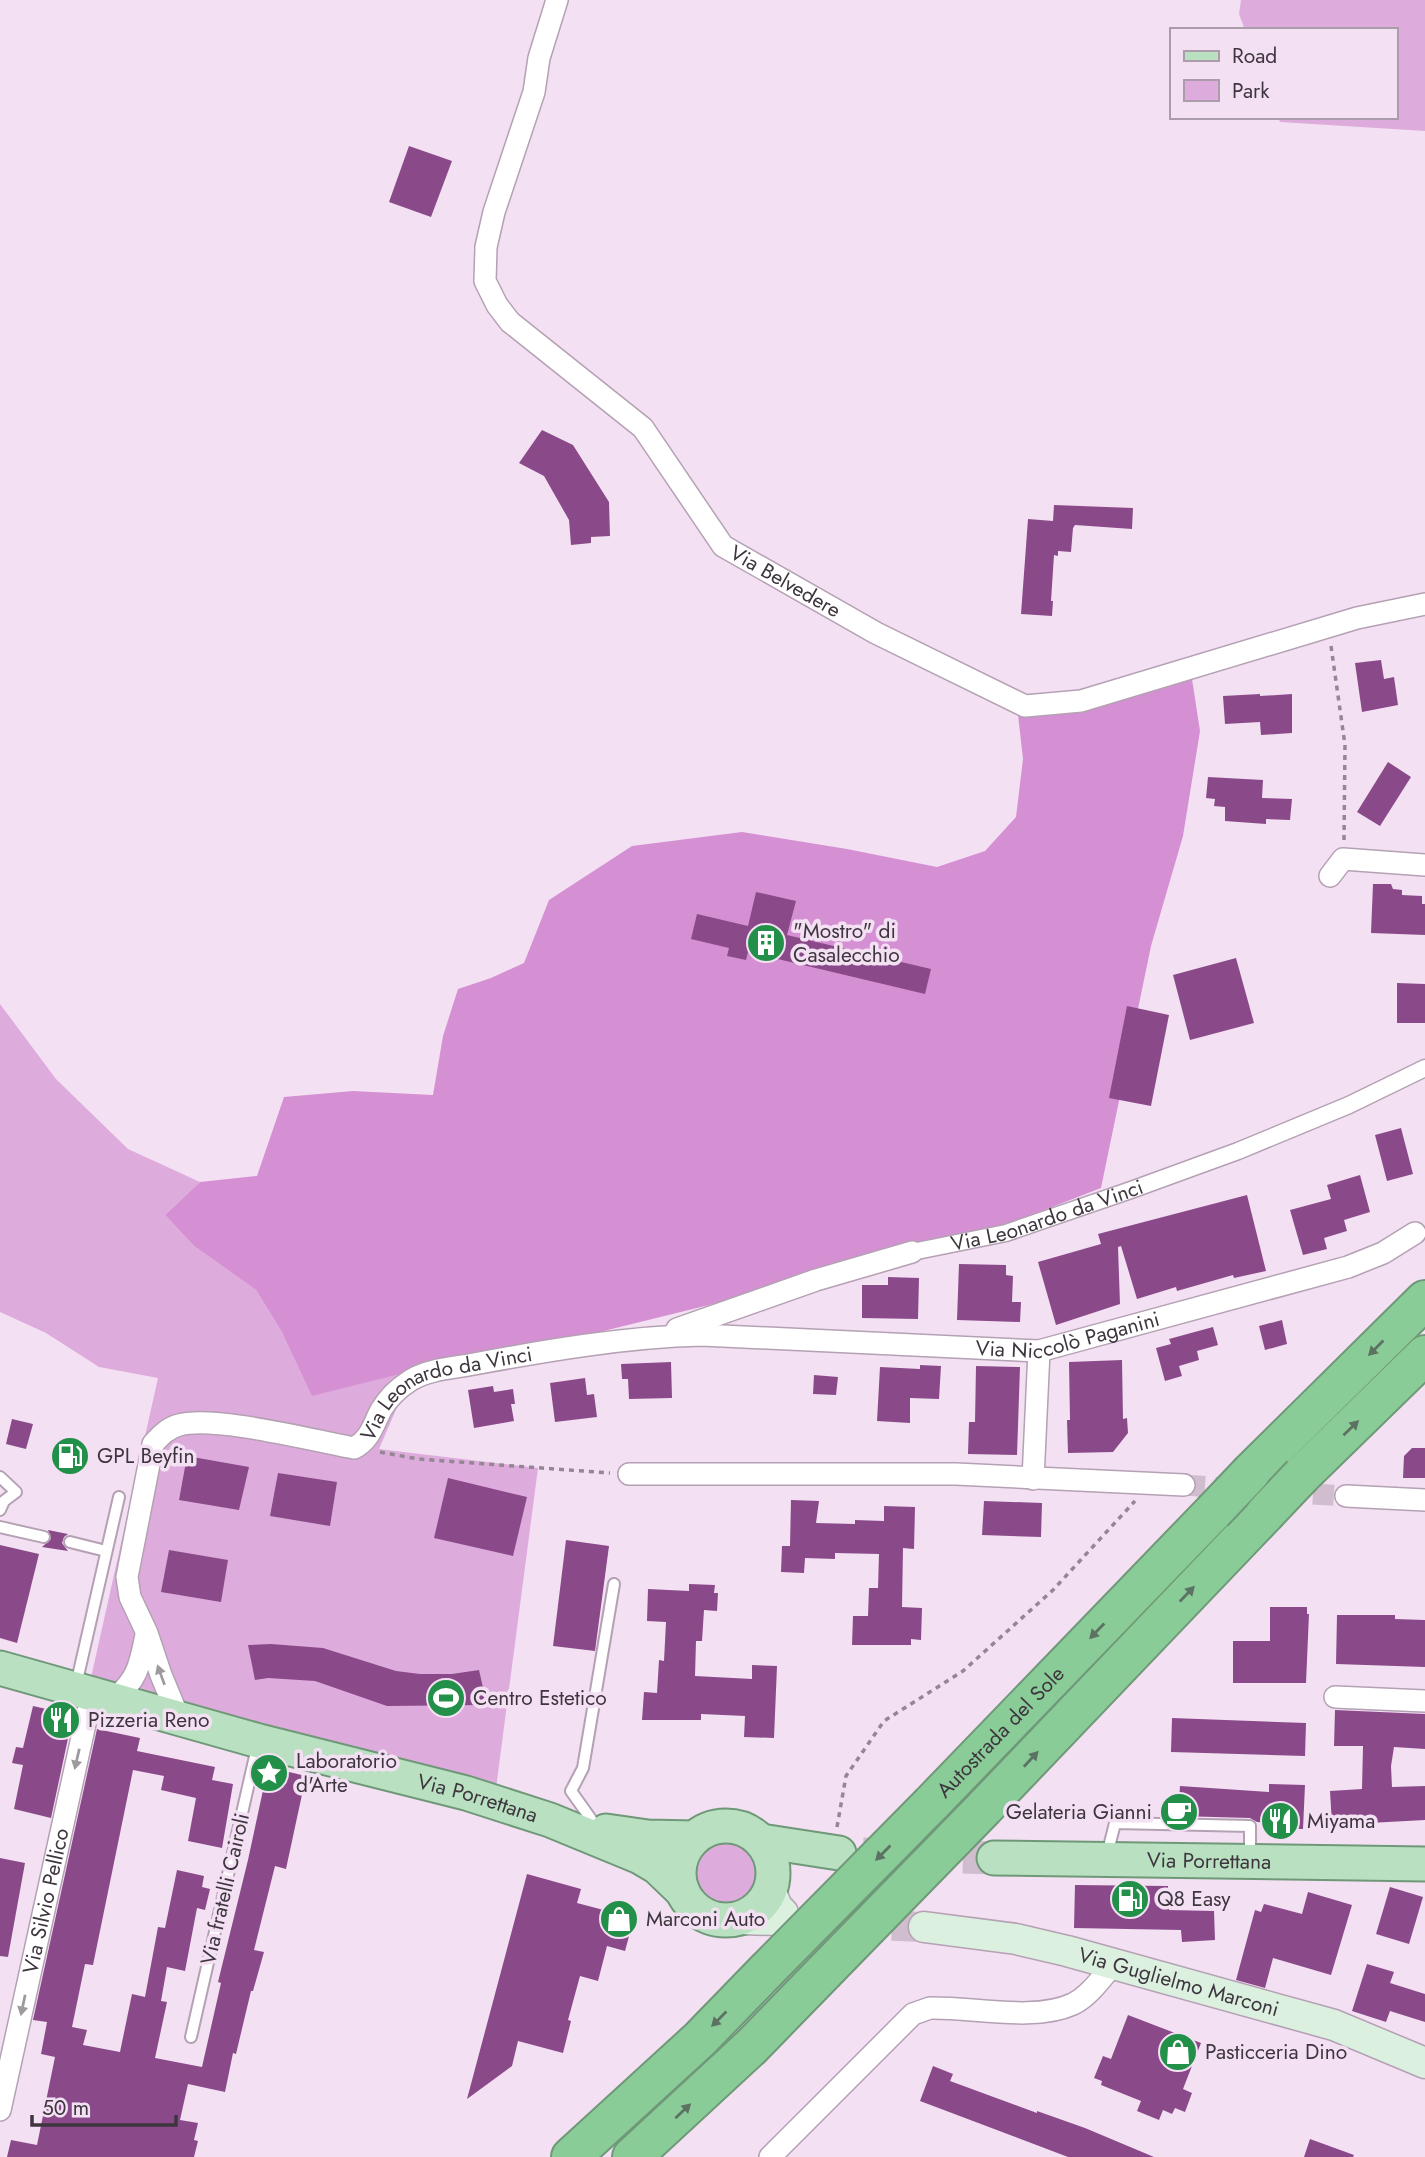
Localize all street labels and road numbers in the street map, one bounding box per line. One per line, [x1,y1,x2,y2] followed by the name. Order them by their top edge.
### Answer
[724,538,846,625] street label: Via Belvedere
[948,1172,1147,1259] street label: Via Leonardo da Vinci
[975,1304,1163,1366] street label: Via Niccolò Paganini
[353,1339,534,1447] street label: Via Leonardo da Vinci
[930,1659,1071,1805] street label: Autostrada del Sole
[414,1766,542,1830] street label: Via Porrettana
[193,1810,257,1968] street label: Via fratelli Cairoli
[15,1825,77,1977] street label: Via Silvio Pellico
[1147,1845,1271,1877] street label: Via Porrettana
[1075,1940,1282,2024] street label: Via Guglielmo Marconi

